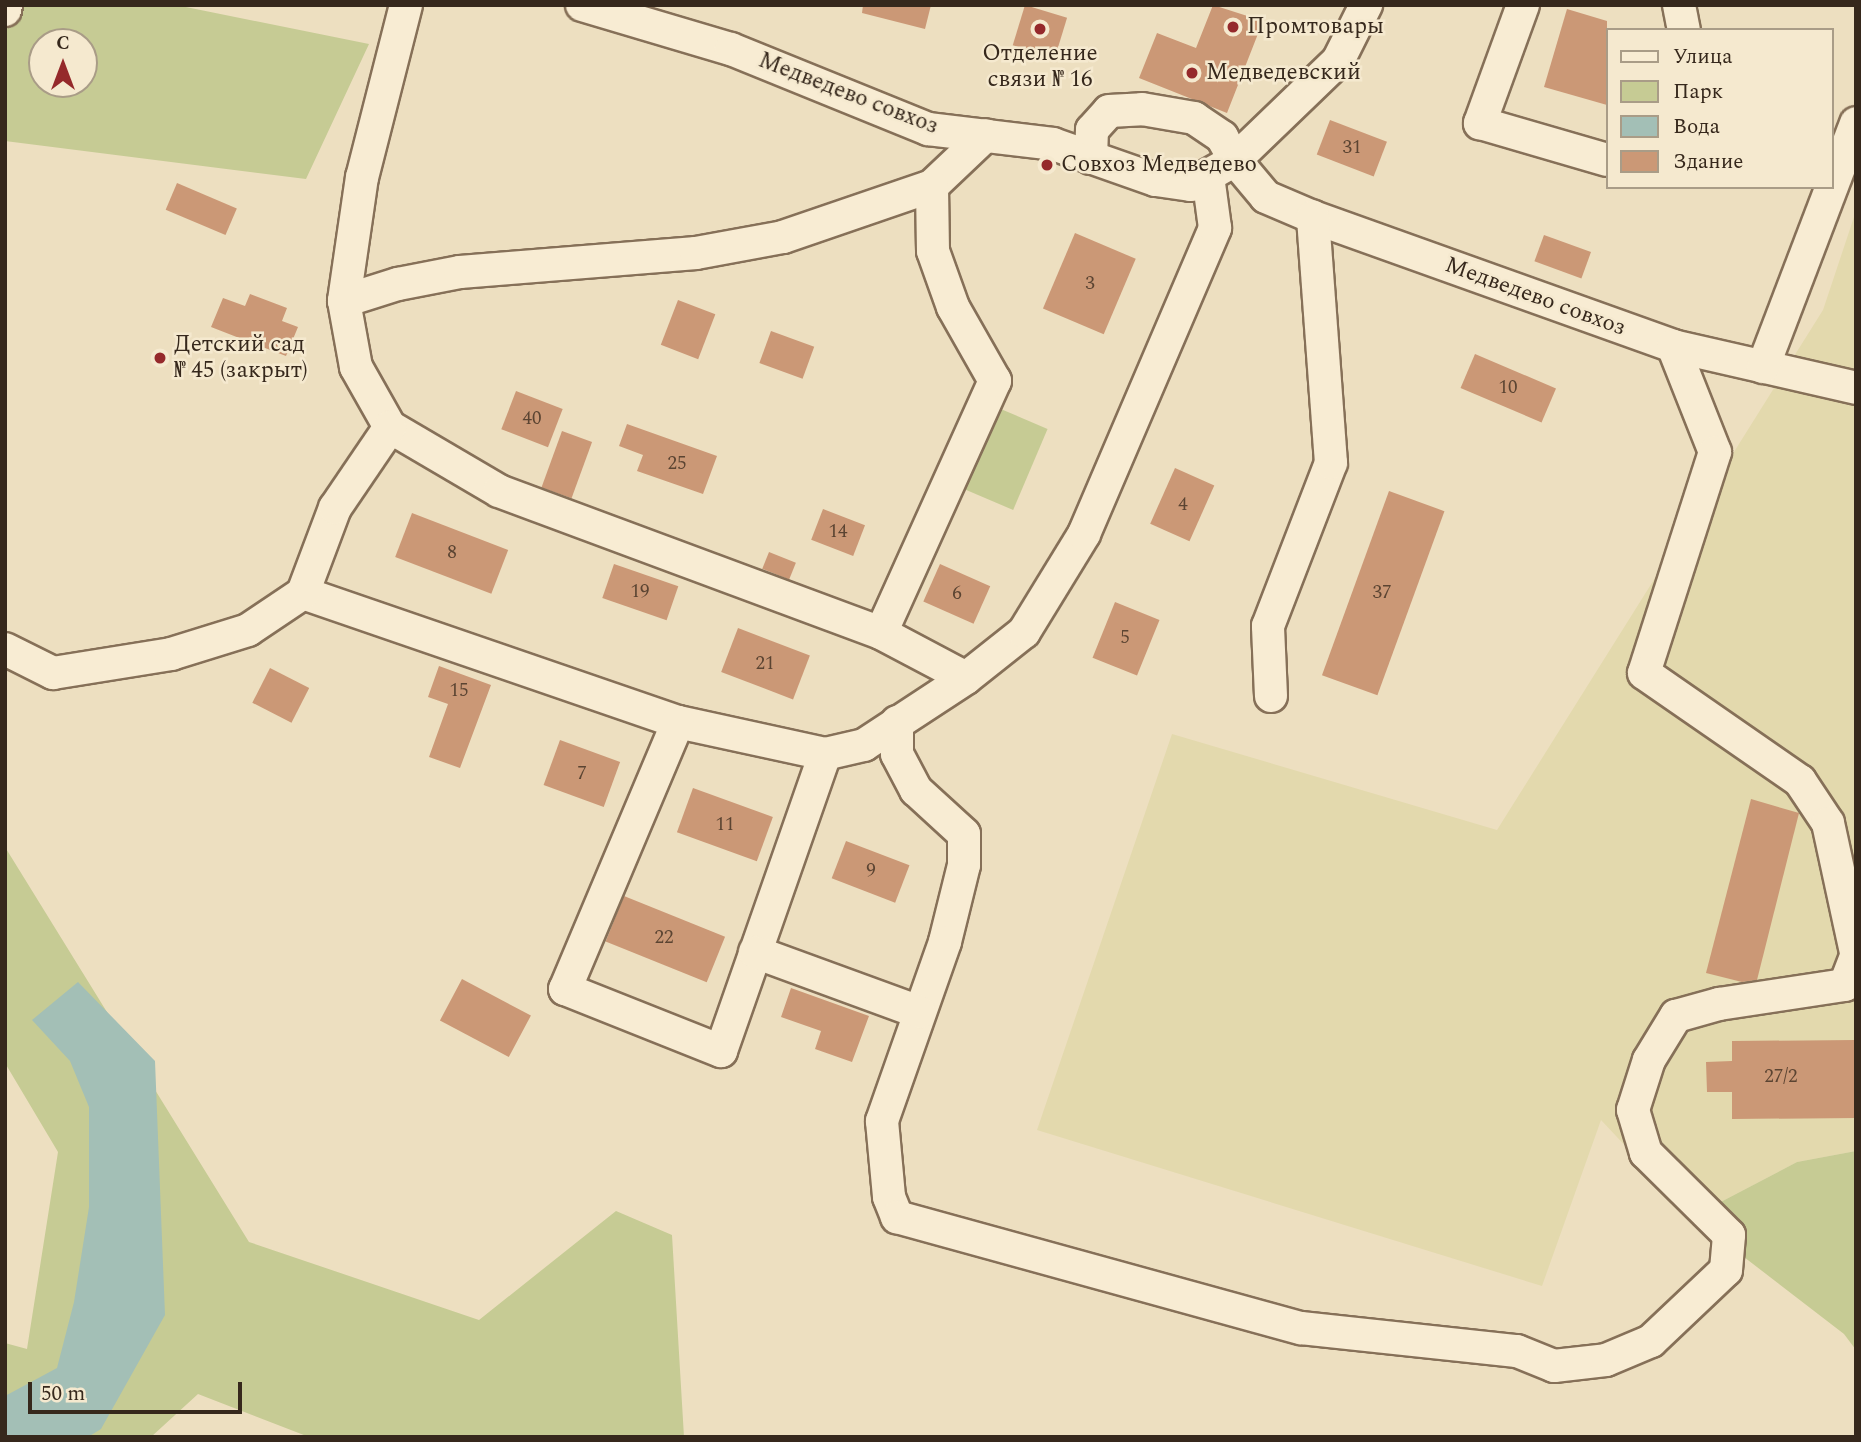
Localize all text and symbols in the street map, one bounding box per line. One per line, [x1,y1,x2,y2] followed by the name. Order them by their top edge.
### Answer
[1247,13,1384,41] place label: Промтовары
[1225,19,1241,35] marker: Промтовары
[1032,21,1048,37] marker: Отделение связи № 16
[28,28,98,98] north arrow
[1605,28,1833,189] legend
[56,29,70,58] text: С
[982,40,1098,94] place label: Отделение связи № 16
[1673,41,1732,73] text: Улица
[754,47,942,141] street label: Медведево совхоз
[1206,59,1361,87] place label: Медведевский
[1184,65,1200,81] marker: Медведевский
[1673,76,1723,108] text: Парк
[1673,111,1720,143] text: Вода
[1343,137,1361,159] house number: 31
[1673,146,1743,178] text: Здание
[1061,151,1257,179] place label: Совхоз Медведево
[1039,157,1055,173] marker: Совхоз Медведево
[1441,252,1629,342] street label: Медведево совхоз
[1085,273,1095,295] house number: 3
[174,331,308,385] place label: Детский сад № 45 (закрыт)
[152,350,168,366] marker: Детский сад № 45 (закрыт)
[1499,377,1517,399] house number: 10
[523,408,541,430] house number: 40
[668,453,686,475] house number: 25
[1178,494,1188,516] house number: 4
[829,521,847,543] house number: 14
[447,542,457,564] house number: 8
[631,581,649,603] house number: 19
[1373,582,1391,604] house number: 37
[952,583,962,605] house number: 6
[1120,627,1130,649] house number: 5
[756,653,774,675] house number: 21
[450,680,468,702] house number: 15
[577,763,587,785] house number: 7
[716,814,734,836] house number: 11
[866,860,876,882] house number: 9
[655,927,673,949] house number: 22
[1764,1066,1798,1088] house number: 27/2
[32,1368,245,1412] scale bar
[41,1378,85,1410] text: 50 m

